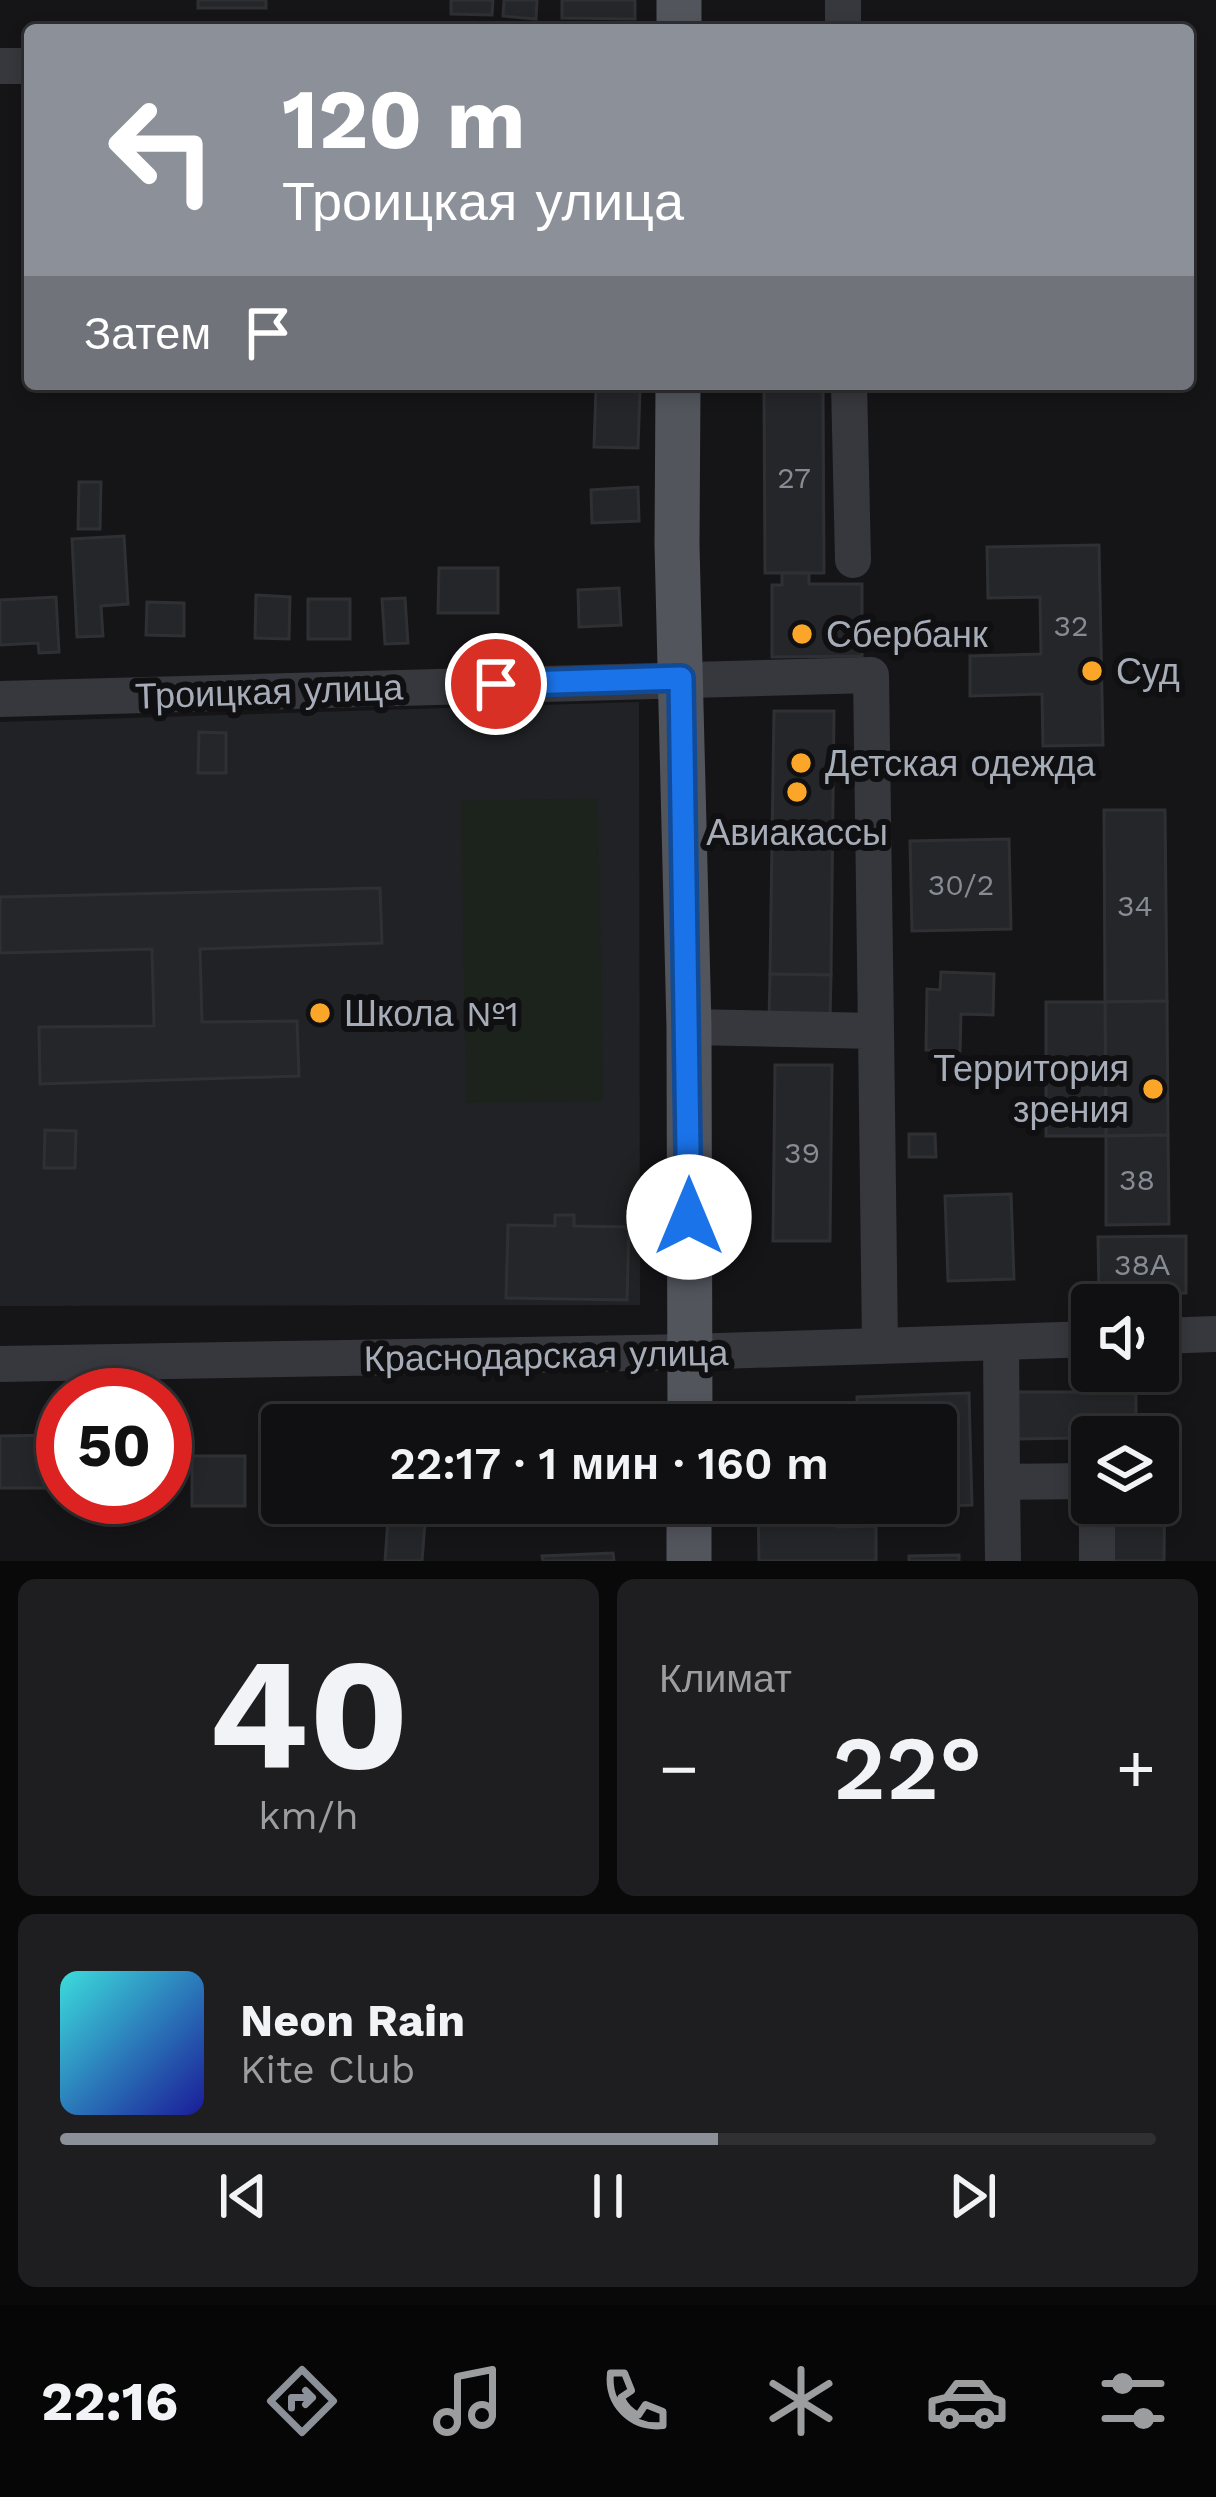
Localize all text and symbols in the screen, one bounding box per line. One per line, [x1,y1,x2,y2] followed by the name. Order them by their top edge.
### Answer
[282,70,525,168] text: 120 m
[84,72,240,228] icon: left
[282,170,684,233] text: Троицкая улица
[235,300,301,366] icon: arrive
[84,307,211,360] text: Затем
[777,460,811,495] house number: 27
[1054,608,1088,643] house number: 32
[826,614,988,656] place label: Сбербанк
[789,621,815,647] marker: Сбербанк
[445,633,547,735] pin
[463,651,529,717] icon: arrive
[1116,651,1180,693] place label: Суд
[1079,658,1105,684] marker: Суд
[134,666,405,718] street label: Троицкая улица
[825,743,1097,785] place label: Детская одежда
[788,750,814,776] marker: Детская одежда
[784,779,810,805] marker: Авиакассы
[706,812,888,854] place label: Авиакассы
[928,867,994,902] house number: 30/2
[1117,888,1153,923] house number: 34
[344,993,519,1035] place label: Школа №1
[307,1000,333,1026] marker: Школа №1
[933,1048,1129,1131] place label: Территория зрения
[1140,1076,1166,1102] marker: Территория зрения
[784,1135,820,1170] house number: 39
[626,1154,752,1280] position arrow
[1119,1162,1155,1197] house number: 38
[1114,1247,1170,1282] house number: 38А
[1071,1284,1179,1524] map controls
[1071,1284,1179,1392] button: sound
[363,1332,730,1380] street label: Краснодарская улица
[36,1368,192,1524] speed limit sign: 50
[1071,1416,1179,1524] button: layers
[389,1437,829,1490] text: 22:17 · 1 мин · 160 m
[208,1623,409,1806] text: 40
[659,1656,792,1701] text: Климат
[833,1715,982,1821] text: 22°
[659,1730,699,1807] text: −
[1116,1730,1156,1807] text: +
[258,1793,359,1838] text: km/h
[240,1994,465,2047] text: Neon Rain
[240,2047,415,2092] text: Kite Club
[210,2163,276,2229] icon: previous
[575,2163,641,2229] icon: pause
[940,2163,1006,2229] icon: next
[260,2359,344,2443] icon: directions
[426,2359,510,2443] icon: music
[593,2359,677,2443] icon: phone
[759,2359,843,2443] icon: climate
[925,2359,1009,2443] icon: car
[1091,2359,1175,2443] icon: filters
[41,2370,178,2433] text: 22:16

